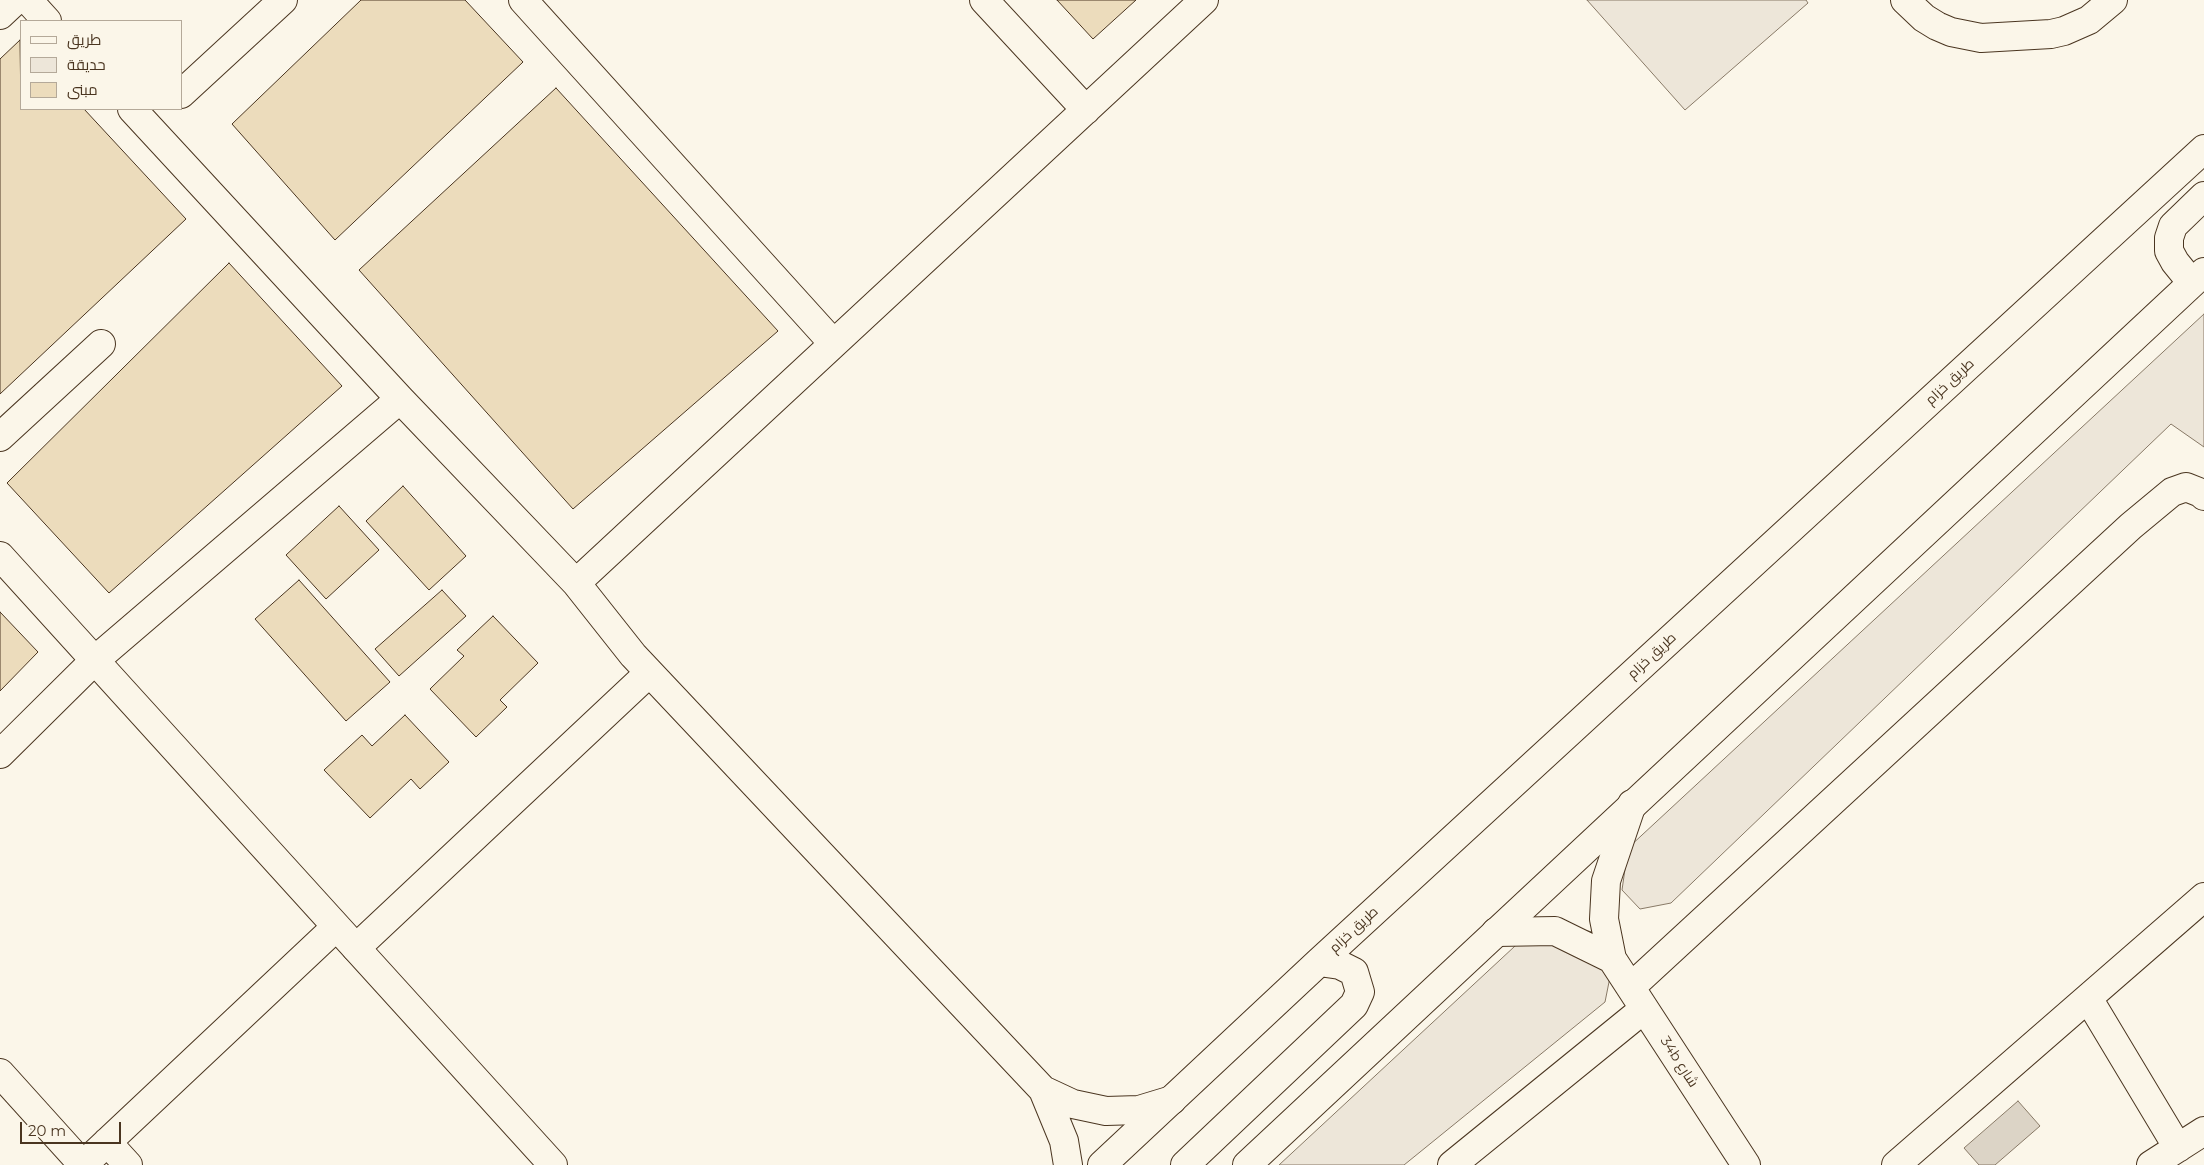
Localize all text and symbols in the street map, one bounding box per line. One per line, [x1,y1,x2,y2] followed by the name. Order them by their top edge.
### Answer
[20,20,182,110] legend
[67,30,101,49] text: طريق
[67,55,106,74] text: حديقة
[67,80,98,99] text: مبنى
[1922,355,1978,409] street label: طريق خزام
[1624,629,1680,683] street label: طريق خزام
[1326,903,1382,957] street label: طريق خزام
[1656,1033,1702,1091] street label: 34b شارع
[22,1112,124,1144] scale bar
[28,1121,66,1140] text: 20 m

